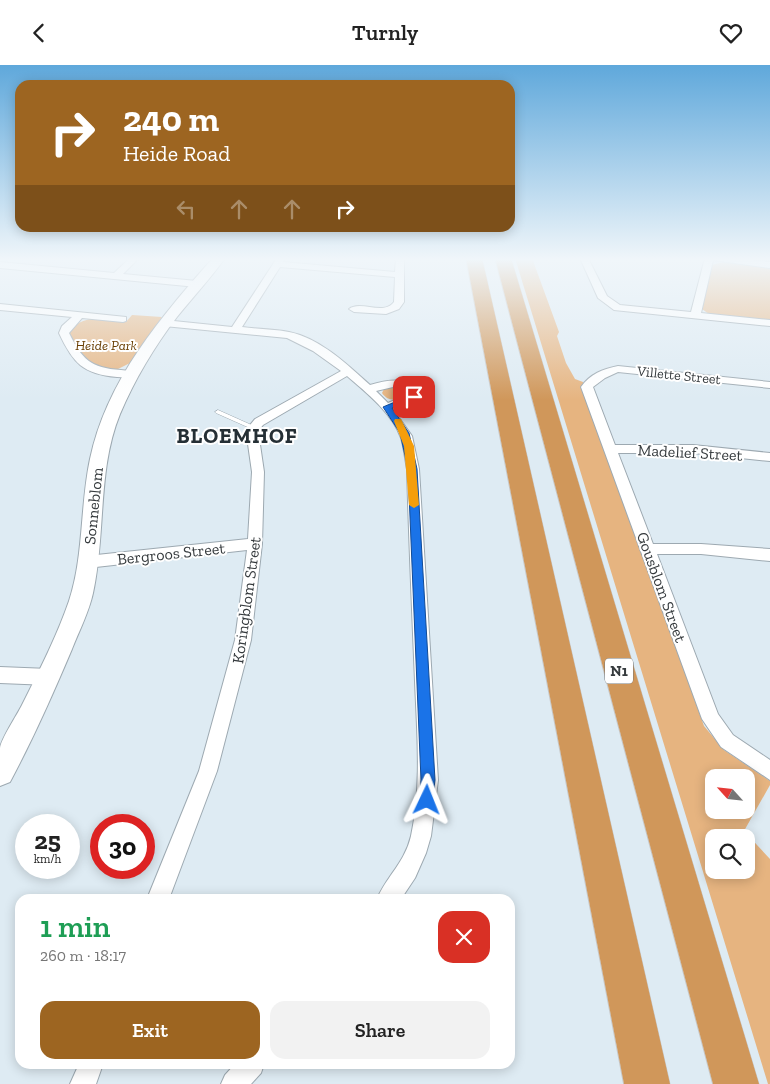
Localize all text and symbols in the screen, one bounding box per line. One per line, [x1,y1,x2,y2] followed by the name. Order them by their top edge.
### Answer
[25,19,53,47] icon: back
[352,19,418,46] text: Turnly
[717,19,745,47] icon: heart
[123,98,219,140] text: 240 m
[40,100,105,165] icon: right
[123,140,230,167] text: Heide Road
[172,195,200,223] icon: left
[225,195,253,223] icon: ahead
[278,195,306,223] icon: ahead
[331,195,359,223] icon: right
[75,337,137,354] park label: Heide Park
[635,363,722,388] street label: Villette Street
[393,376,435,418] pin
[400,383,428,411] icon: arrive
[176,423,298,448] district label: BLOEMHOF
[637,440,743,465] street label: Madelief Street
[80,466,107,546] street label: Sonneblom
[633,529,690,645] street label: Gousblom Street
[228,535,265,665] street label: Koringblom Street
[116,538,226,569] street label: Bergroos Street
[605,659,633,683] road number: N1
[705,769,755,819] north arrow
[705,769,755,879] map controls
[400,773,452,825] position arrow
[90,814,155,879] speed limit sign: 30
[34,825,61,855] text: 25
[705,829,755,879] button: search
[34,852,61,866] text: km/h
[40,909,110,945] text: 1 min
[438,911,490,963] button: close
[40,946,126,965] text: 260 m · 18:17
[40,1001,260,1059] button: Exit
[270,1001,490,1059] button: Share

